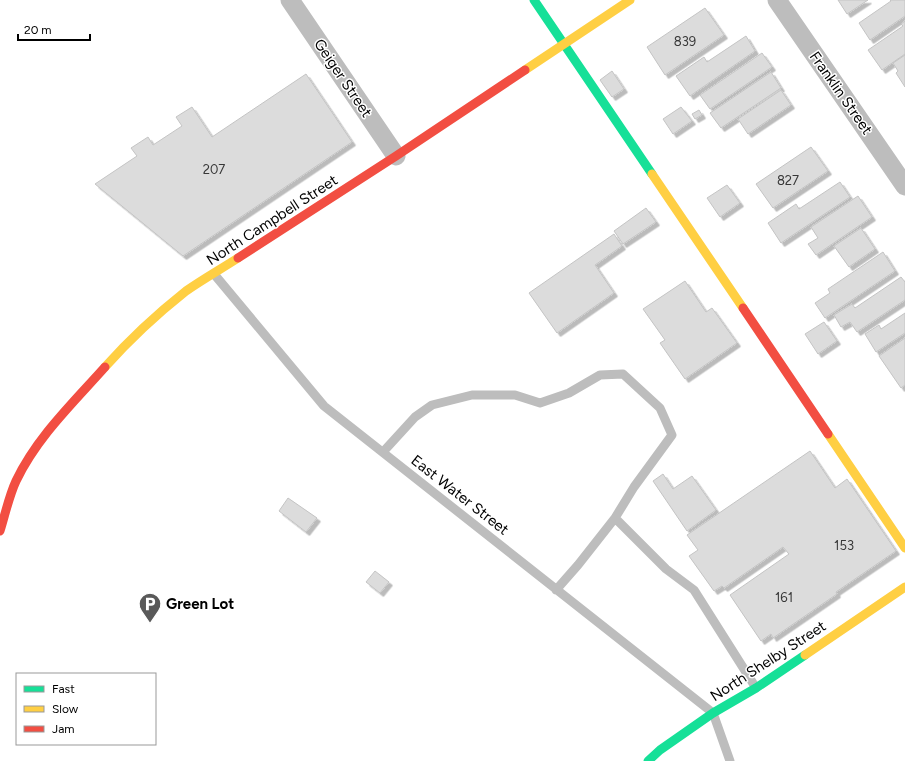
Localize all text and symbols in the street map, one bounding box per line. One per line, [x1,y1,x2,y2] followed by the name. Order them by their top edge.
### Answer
[18,16,90,42] scale bar
[24,23,52,37] text: 20 m
[674,34,696,49] house number: 839
[310,35,376,121] street label: Geiger Street
[806,48,876,138] street label: Franklin Street
[203,162,225,177] house number: 207
[203,171,341,269] street label: North Campbell Street
[777,173,799,188] house number: 827
[408,451,513,539] street label: East Water Street
[834,538,854,553] house number: 153
[775,590,793,605] house number: 161
[137,591,163,624] parking icon: Green Lot
[166,595,234,613] place label: Green Lot
[707,617,830,705] street label: North Shelby Street
[16,673,156,745] legend
[52,682,75,696] text: Fast
[52,702,79,716] text: Slow
[52,722,75,736] text: Jam

